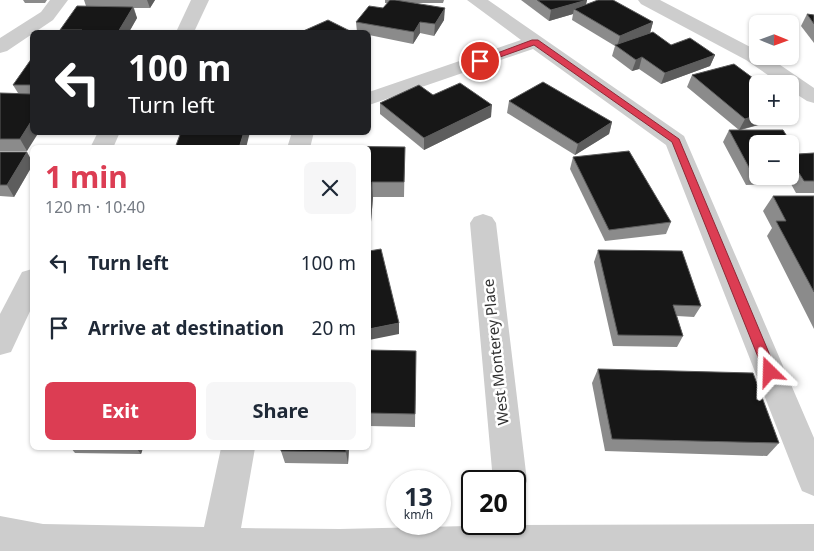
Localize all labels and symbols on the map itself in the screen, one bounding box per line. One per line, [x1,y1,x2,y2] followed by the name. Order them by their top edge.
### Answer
[749,15,799,65] north arrow
[459,40,501,82] pin
[477,278,513,426] street label: West Monterey Place
[743,345,795,397] position arrow
[461,470,526,535] speed limit sign: 20

